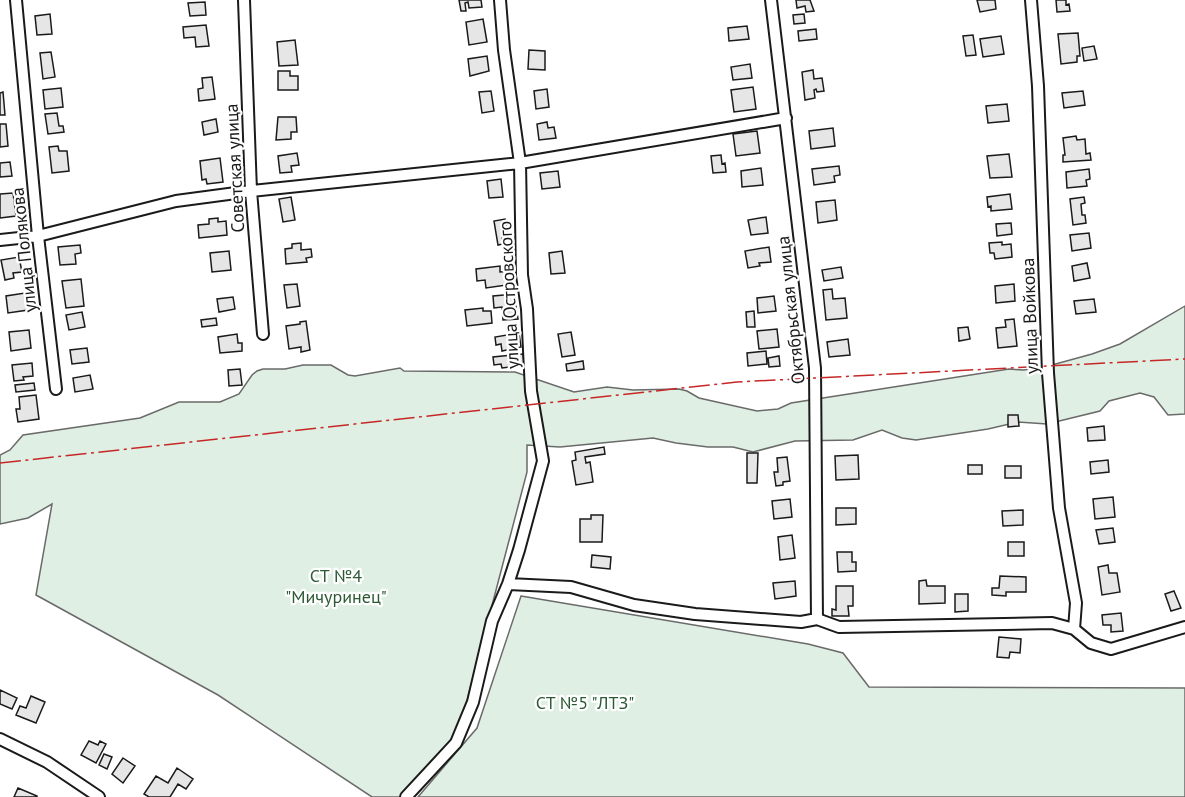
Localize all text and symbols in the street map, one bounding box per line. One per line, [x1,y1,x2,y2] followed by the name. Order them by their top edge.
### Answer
[220,103,249,233] street label: Советская улица
[6,186,42,314] street label: улица Полякова
[493,220,524,370] street label: улица Островского
[771,235,810,385] street label: Октябрьская улица
[1016,257,1043,375] street label: улица Войкова
[285,564,387,608] park label: СТ №4 "Мичуринец"
[536,691,634,714] park label: СТ №5 "ЛТЗ"

